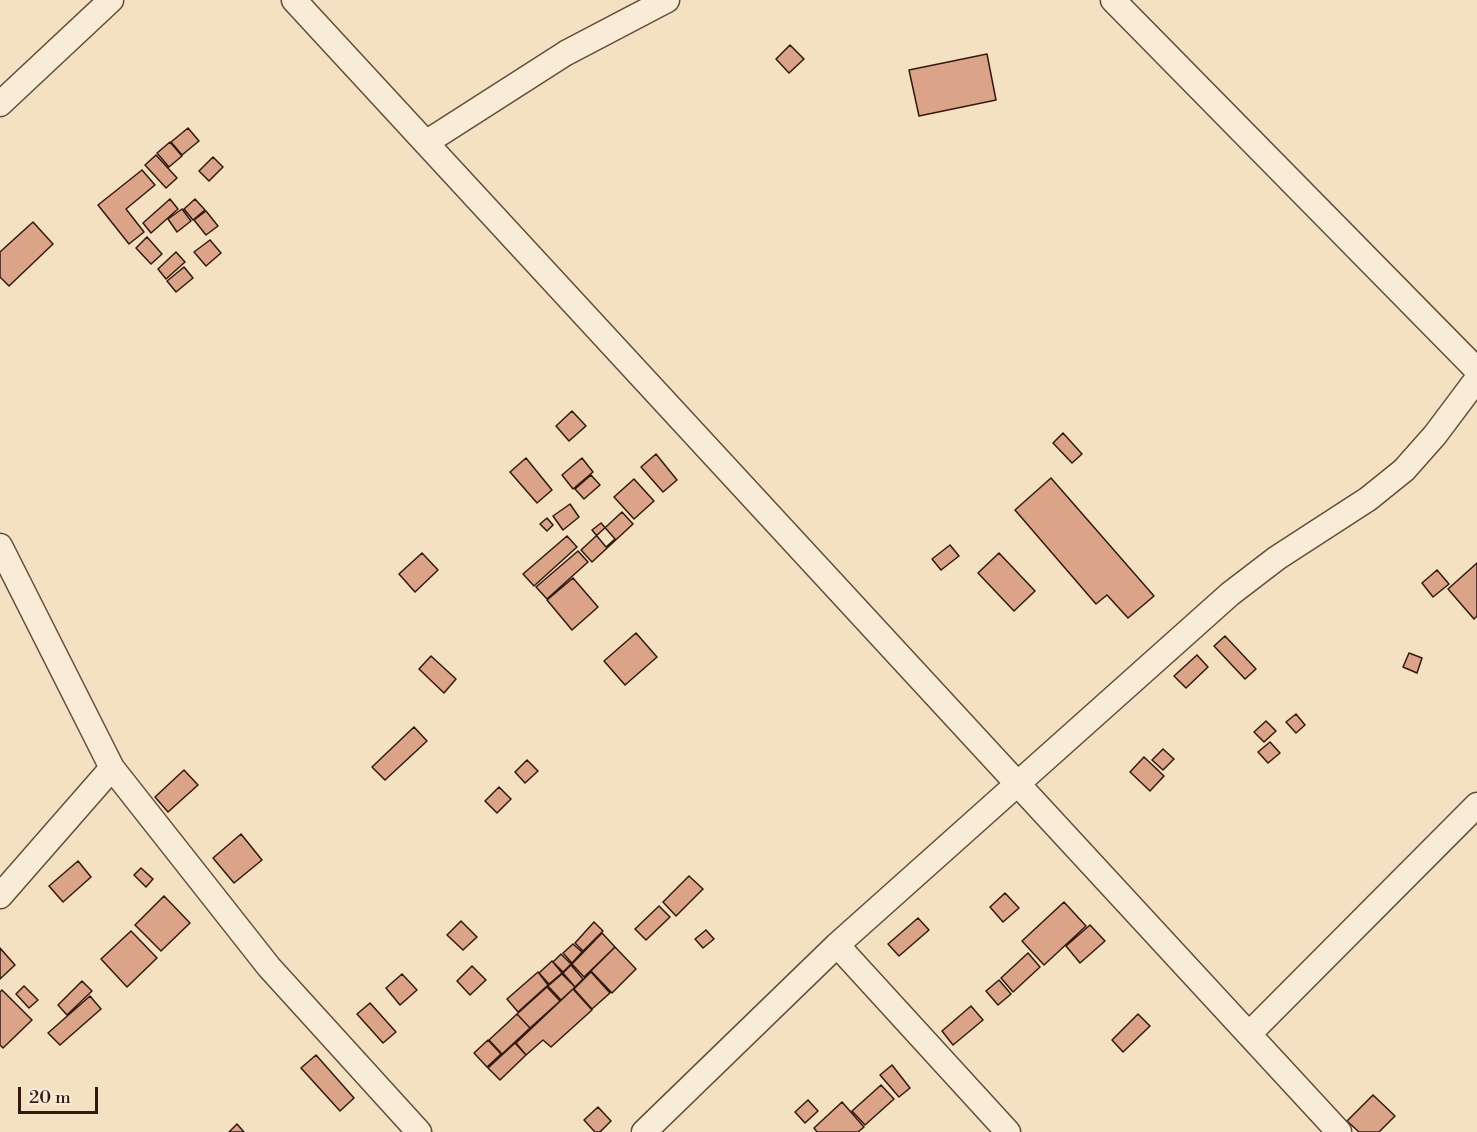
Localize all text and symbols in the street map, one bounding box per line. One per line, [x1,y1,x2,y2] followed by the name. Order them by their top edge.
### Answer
[21,1075,100,1113] scale bar
[29,1086,71,1109] text: 20 m

